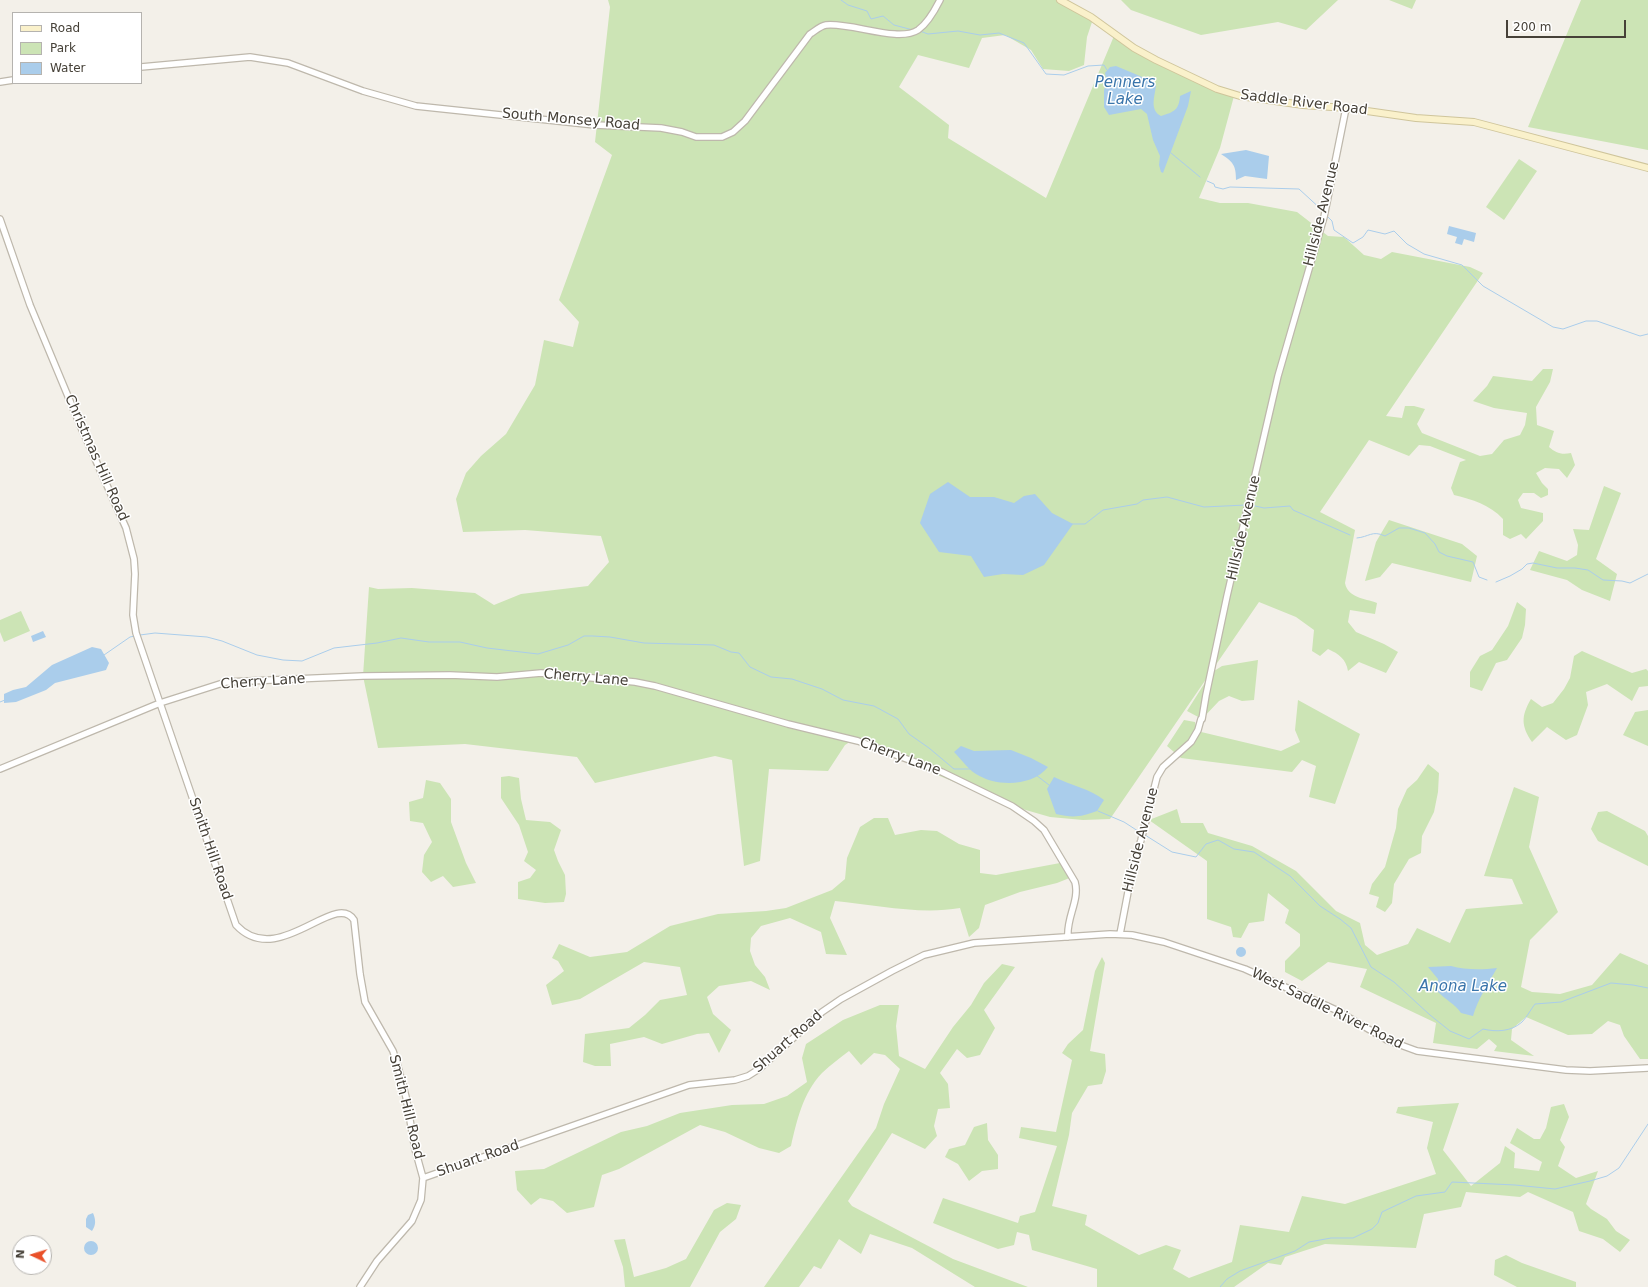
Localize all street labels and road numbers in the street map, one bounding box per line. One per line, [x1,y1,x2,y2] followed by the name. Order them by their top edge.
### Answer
[1239,87,1369,119] street label: Saddle River Road
[501,106,641,134] street label: South Monsey Road
[1301,160,1343,268] street label: Hillside Avenue
[61,392,131,524] street label: Christmas Hill Road
[1224,474,1264,582] street label: Hillside Avenue
[543,666,629,690] street label: Cherry Lane
[220,671,306,693] street label: Cherry Lane
[857,735,943,779] street label: Cherry Lane
[1120,786,1162,894] street label: Hillside Avenue
[185,796,235,902] street label: Smith Hill Road
[1248,965,1406,1053] street label: West Saddle River Road
[750,1007,826,1077] street label: Shuart Road
[385,1053,427,1161] street label: Smith Hill Road
[435,1137,521,1181] street label: Shuart Road

